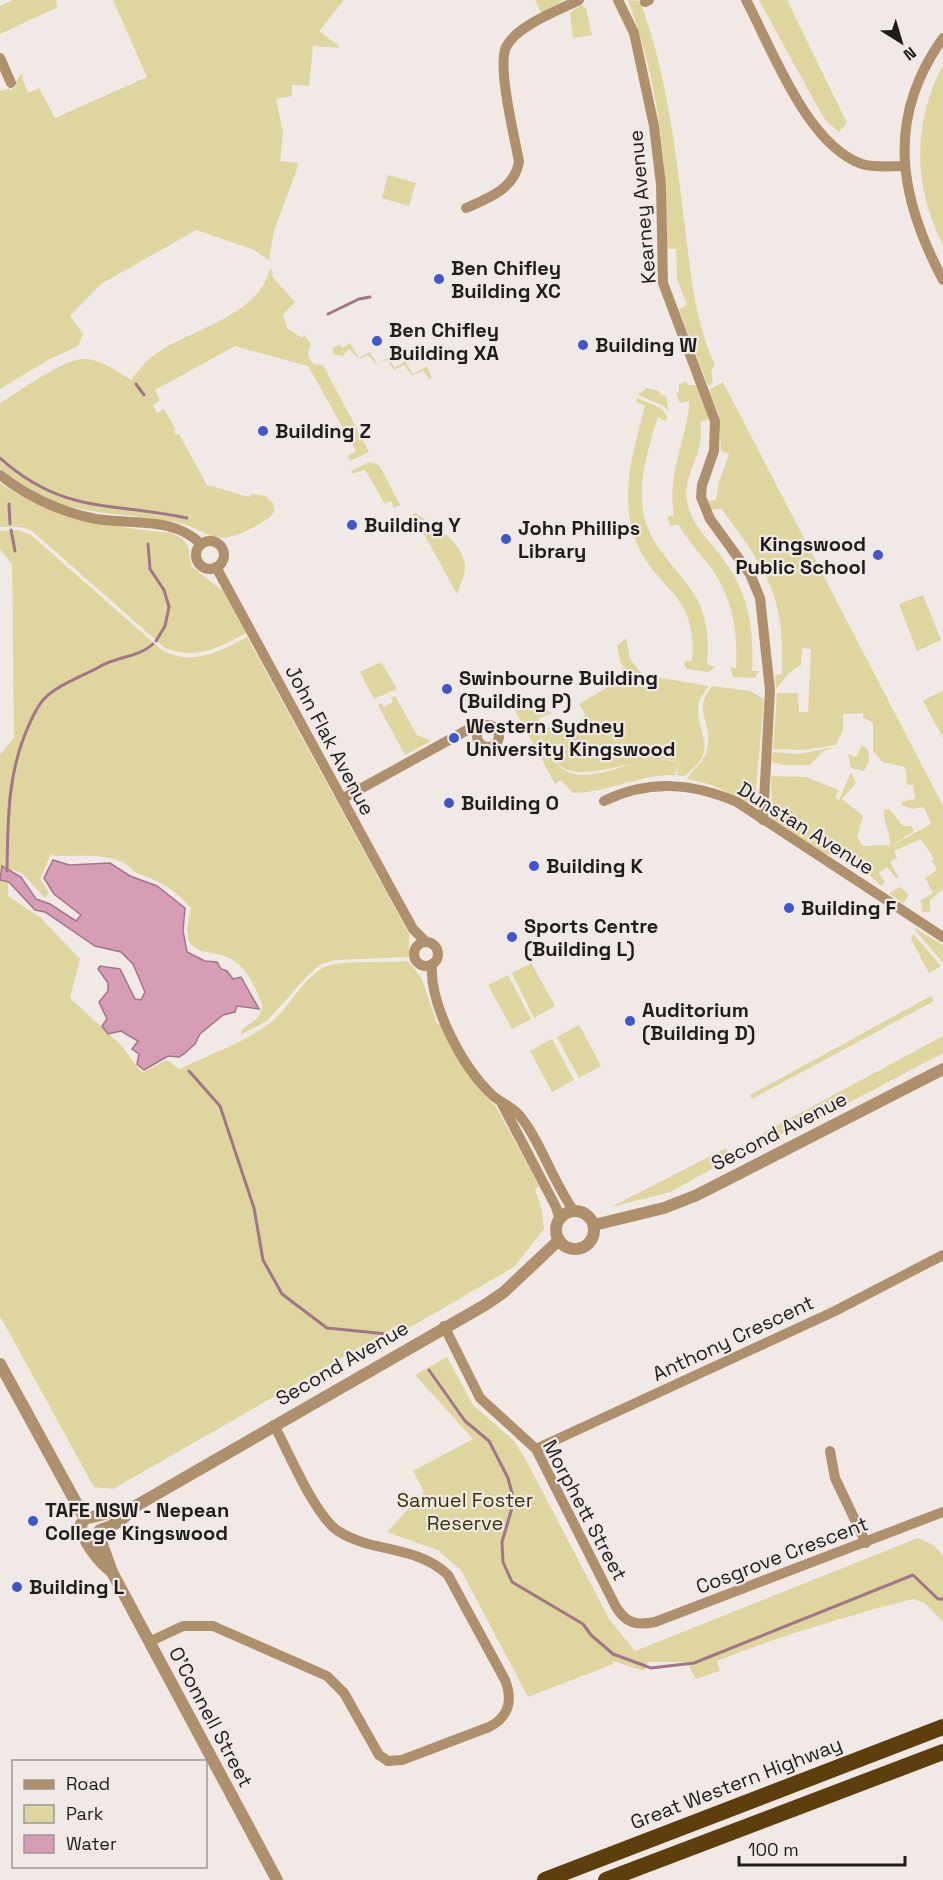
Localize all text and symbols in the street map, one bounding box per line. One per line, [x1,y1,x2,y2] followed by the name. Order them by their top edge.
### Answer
[871,12,931,72] north arrow
[899,42,920,65] text: N
[622,129,662,285] street label: Kearney Avenue
[451,255,561,304] place label: Ben Chifley Building XC
[432,272,446,286] marker: Ben Chifley Building XC
[389,317,499,366] place label: Ben Chifley Building XA
[595,332,697,358] place label: Building W
[370,334,384,348] marker: Ben Chifley Building XA
[576,338,590,352] marker: Building W
[275,418,371,444] place label: Building Z
[256,424,270,438] marker: Building Z
[364,512,461,538] place label: Building Y
[518,515,640,564] place label: John Phillips Library
[345,518,359,532] marker: Building Y
[735,531,866,580] place label: Kingswood Public School
[499,532,513,546] marker: John Phillips Library
[871,548,885,562] marker: Kingswood Public School
[279,660,381,820] street label: John Flak Avenue
[459,665,658,714] place label: Swinbourne Building (Building P)
[440,682,454,696] marker: Swinbourne Building (Building P)
[466,713,676,762] place label: Western Sydney University Kingswood
[447,731,461,745] marker: Western Sydney University Kingswood
[733,776,879,880] street label: Dunstan Avenue
[461,790,559,816] place label: Building O
[442,796,456,810] marker: Building O
[546,853,643,879] place label: Building K
[527,859,541,873] marker: Building K
[801,895,896,921] place label: Building F
[782,901,796,915] marker: Building F
[524,913,658,962] place label: Sports Centre (Building L)
[505,930,519,944] marker: Sports Centre (Building L)
[642,997,755,1046] place label: Auditorium (Building D)
[623,1014,637,1028] marker: Auditorium (Building D)
[707,1086,851,1176] street label: Second Avenue
[648,1289,818,1387] street label: Anthony Crescent
[271,1314,413,1412] street label: Second Avenue
[537,1435,633,1585] street label: Morphett Street
[397,1487,533,1536] park label: Samuel Foster Reserve
[45,1497,229,1546] place label: TAFE NSW - Nepean College Kingswood
[692,1510,872,1600] street label: Cosgrove Crescent
[26,1514,40,1528] marker: TAFE NSW - Nepean College Kingswood
[29,1574,124,1600] place label: Building L
[10,1580,24,1594] marker: Building L
[163,1642,259,1792] street label: O'Connell Street
[626,1731,846,1835] street label: Great Western Highway
[12,1760,207,1868] legend
[66,1772,110,1795] text: Road
[66,1802,104,1825] text: Park
[739,1829,906,1867] scale bar
[66,1832,117,1855] text: Water
[748,1838,799,1861] text: 100 m

